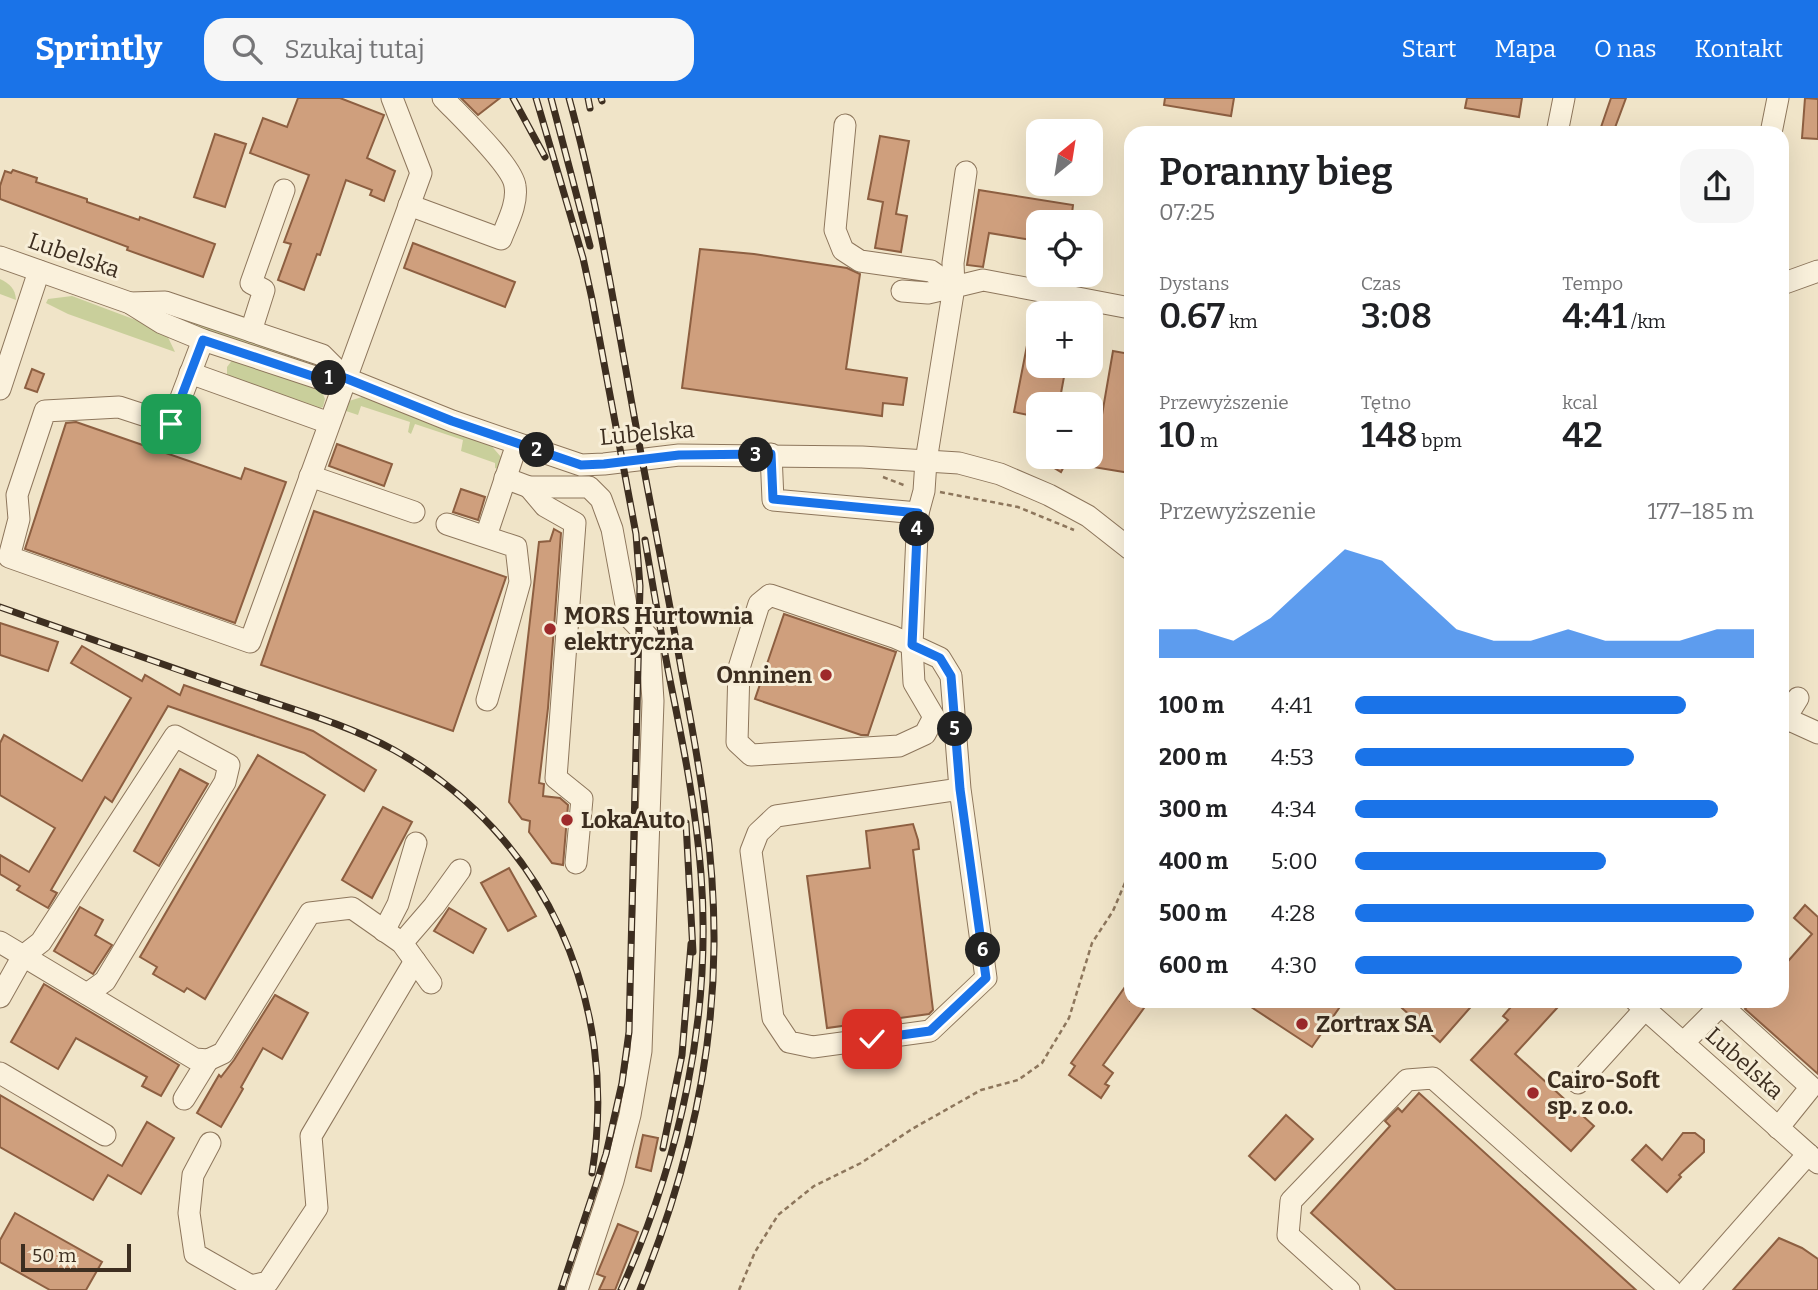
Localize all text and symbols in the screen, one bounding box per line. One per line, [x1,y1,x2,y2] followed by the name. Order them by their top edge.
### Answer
[204,18,694,81] search box
[35,29,162,69] text: Sprintly
[228,30,266,68] icon: search
[284,34,425,65] text: Szukaj tutaj
[1402,35,1457,63] text: Start
[1495,35,1556,63] text: Mapa
[1594,35,1657,63] text: O nas
[1695,35,1783,63] text: Kontakt
[1026,119,1102,196] north arrow
[1026,119,1103,469] map controls
[1159,149,1393,195] text: Poranny bieg
[1680,149,1754,223] button: share
[1159,198,1215,226] text: 07:25
[1026,210,1103,287] button: locate
[24,226,124,284] street label: Lubelska
[1159,272,1229,295] text: Dystans
[1361,272,1401,295] text: Czas
[1562,272,1623,295] text: Tempo
[1159,295,1225,337] text: 0.67
[1361,295,1432,337] text: 3:08
[1562,295,1627,337] text: 4:41
[1026,301,1103,378] button: +
[1225,310,1258,333] text: km
[1627,310,1666,333] text: /km
[312,360,346,396] pin: 1
[324,366,333,389] text: 1
[1159,391,1289,414] text: Przewyższenie
[1361,391,1411,414] text: Tętno
[1562,391,1598,414] text: kcal
[1026,392,1103,469] button: −
[141,394,201,454] pin
[152,405,190,443] icon: arrive
[1159,414,1196,456] text: 10
[1361,414,1418,456] text: 148
[1562,414,1603,456] text: 42
[598,415,696,451] street label: Lubelska
[1196,429,1218,452] text: m
[1418,429,1462,452] text: bpm
[520,432,554,468] pin: 2
[531,438,542,461] text: 2
[738,438,774,472] pin: 3
[750,443,761,466] text: 3
[1159,497,1316,525] text: Przewyższenie
[1647,497,1754,525] text: 177–185 m
[900,512,934,546] pin: 4
[911,517,922,540] text: 4
[564,602,753,656] place label: MORS Hurtownia elektryczna
[542,621,558,637] marker: MORS Hurtownia elektryczna
[716,661,812,689] place label: Onninen
[818,667,834,683] marker: Onninen
[1159,691,1224,719] text: 100 m
[1271,691,1312,719] text: 4:41
[937,712,972,746] pin: 5
[949,717,960,740] text: 5
[1159,743,1227,771] text: 200 m
[1271,743,1314,771] text: 4:53
[1159,795,1228,823] text: 300 m
[1271,795,1316,823] text: 4:34
[581,806,685,834] place label: LokaAuto
[559,812,575,828] marker: LokaAuto
[1159,847,1228,875] text: 400 m
[1271,847,1318,875] text: 5:00
[1159,899,1227,927] text: 500 m
[1271,899,1316,927] text: 4:28
[965,932,1000,968] pin: 6
[977,938,988,961] text: 6
[1159,951,1228,979] text: 600 m
[1271,951,1317,979] text: 4:30
[842,1009,902,1069] pin
[1316,1010,1434,1038] place label: Zortrax SA
[1294,1016,1310,1032] marker: Zortrax SA
[853,1020,891,1058] icon: check
[1700,1021,1790,1105] street label: Lubelska
[1547,1066,1660,1120] place label: Cairo-Soft sp. z o.o.
[1525,1085,1541,1101] marker: Cairo-Soft sp. z o.o.
[21,1241,131,1273] scale bar
[32,1244,76,1267] text: 50 m

